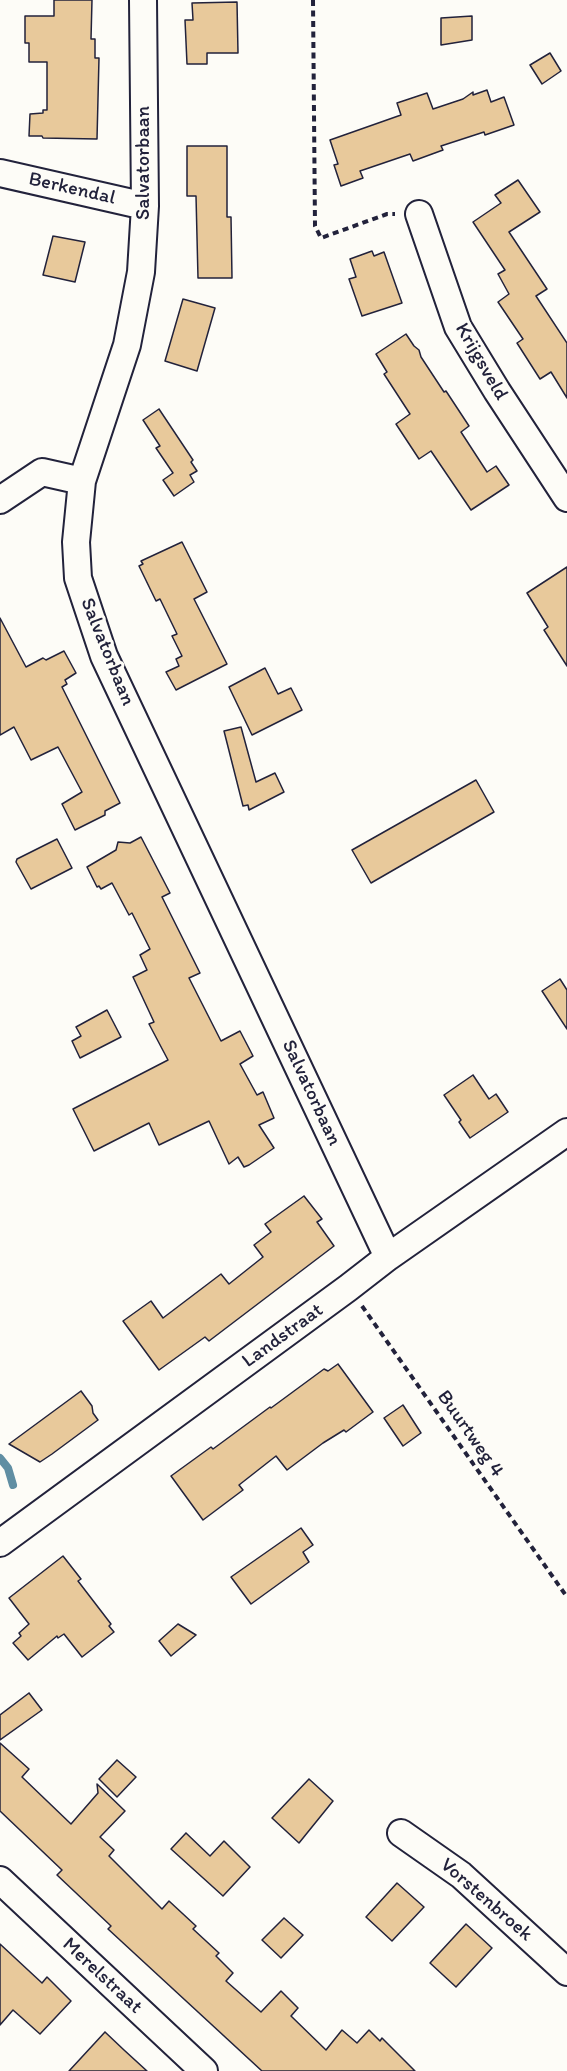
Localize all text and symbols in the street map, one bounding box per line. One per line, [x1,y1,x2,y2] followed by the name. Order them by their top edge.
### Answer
[132,106,156,220] street label: Salvatorbaan
[26,167,118,211] street label: Berkendal
[449,319,513,405] street label: Krijgsveld
[75,595,139,709] street label: Salvatorbaan
[276,1036,346,1150] street label: Salvatorbaan
[238,1299,328,1373] street label: Landstraat
[431,1386,509,1482] street label: Buurtweg 4
[435,1853,537,1947] street label: Vorstenbroek
[57,1933,147,2019] street label: Merelstraat

